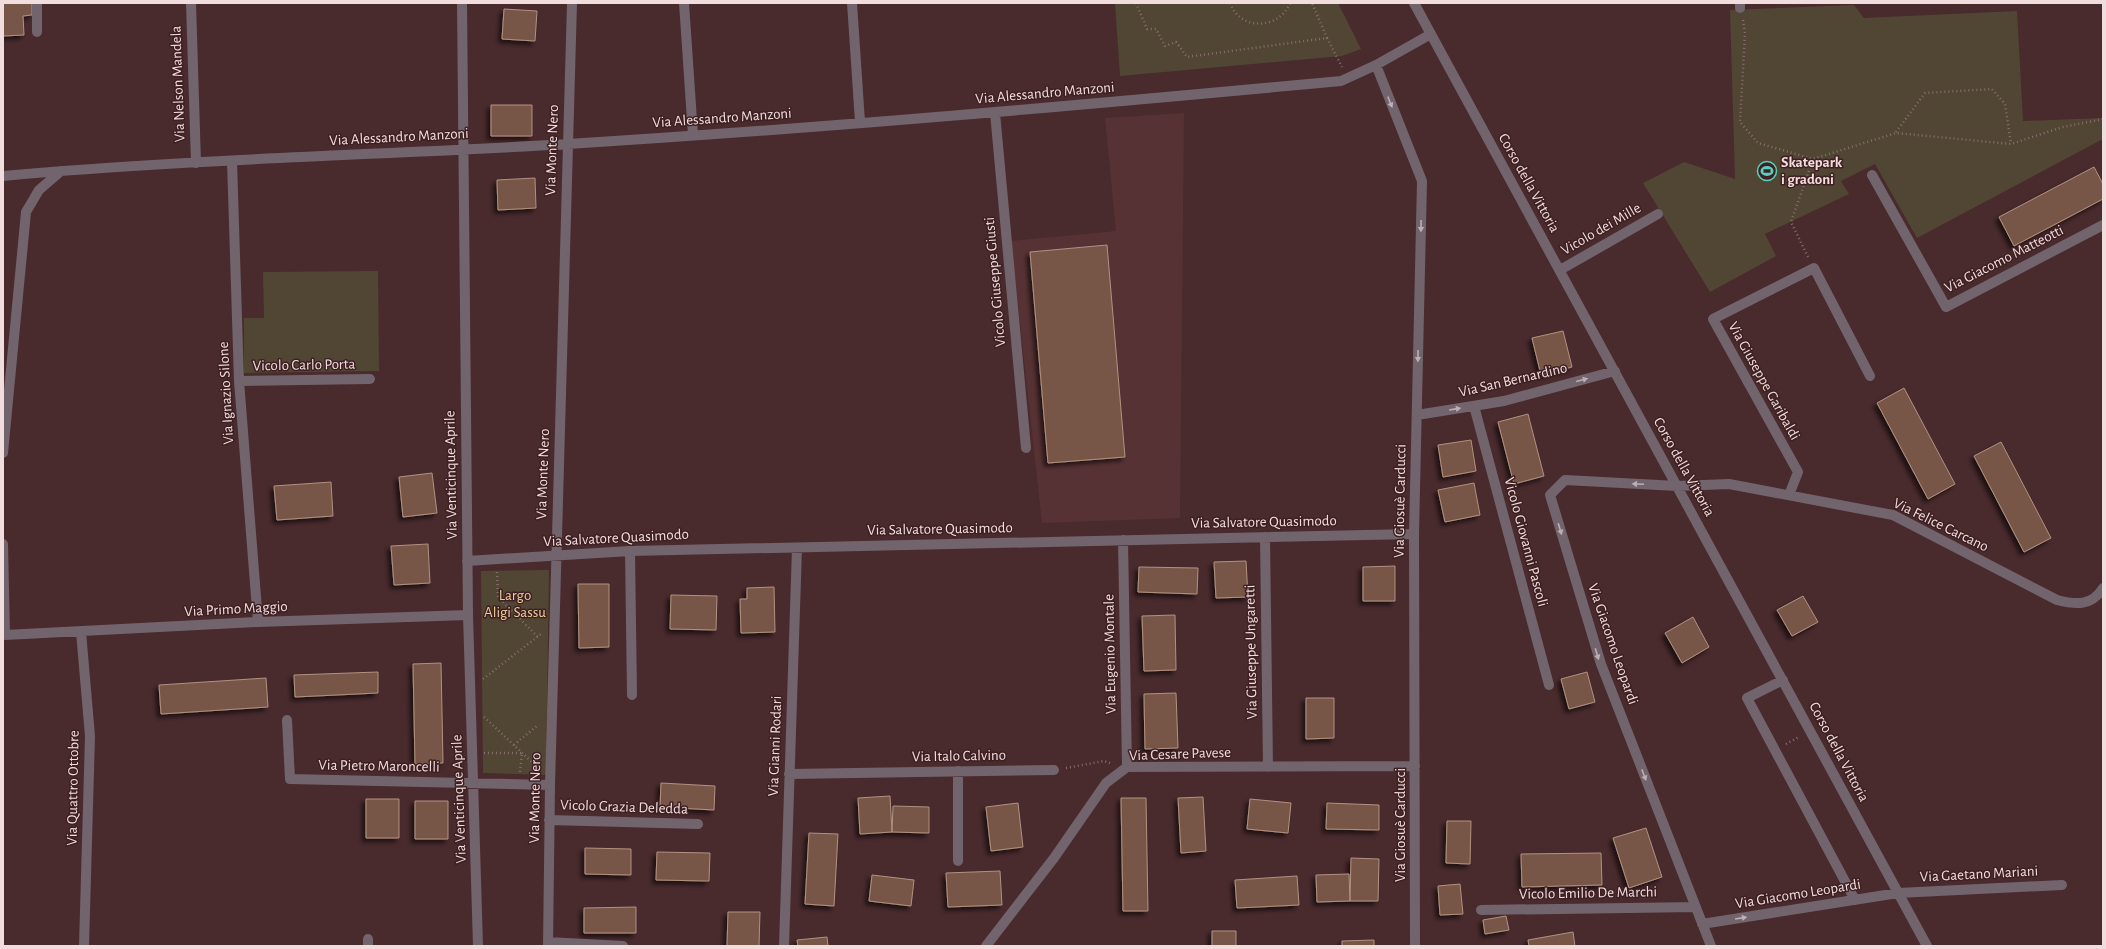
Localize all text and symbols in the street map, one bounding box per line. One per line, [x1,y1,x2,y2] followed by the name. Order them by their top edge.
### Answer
[168,25,188,143] street label: Via Nelson Mandela
[975,79,1115,107] street label: Via Alessandro Manzoni
[1388,96,1394,108] one-way arrow
[543,104,561,196] street label: Via Monte Nero
[652,106,792,130] street label: Via Alessandro Manzoni
[329,126,469,148] street label: Via Alessandro Manzoni
[1496,131,1562,235] street label: Corso della Vittoria
[1781,155,1843,187] place label: Skatepark i gradoni
[1756,160,1778,182] sports icon: Skatepark i gradoni
[1559,200,1644,258] street label: Vicolo dei Mille
[982,216,1008,348] street label: Vicolo Giuseppe Giusti
[1418,220,1424,233] one-way arrow
[1942,223,2066,295] street label: Via Giacomo Matteotti
[1725,319,1803,443] street label: Via Giuseppe Garibaldi
[216,341,236,445] street label: Via Ignazio Silone
[1415,350,1421,363] one-way arrow
[253,357,356,373] street label: Vicolo Carlo Porta
[1457,360,1569,400] street label: Via San Bernardino
[1576,377,1588,383] one-way arrow
[1449,406,1461,412] one-way arrow
[442,410,460,540] street label: Via Venticinque Aprile
[1651,415,1717,519] street label: Corso della Vittoria
[534,428,552,520] street label: Via Monte Nero
[1392,444,1408,558] street label: Via Giosuè Carducci
[1502,476,1550,608] street label: Vicolo Giovanni Pascoli
[1631,481,1644,487] one-way arrow
[1891,496,1991,554] street label: Via Felice Carcano
[1191,513,1337,531] street label: Via Salvatore Quasimodo
[867,520,1013,538] street label: Via Salvatore Quasimodo
[1557,523,1563,535] one-way arrow
[543,527,689,549] street label: Via Salvatore Quasimodo
[1585,582,1641,706] street label: Via Giacomo Leopardi
[1242,585,1260,719] street label: Via Giuseppe Ungaretti
[484,588,546,620] park label: Largo Aligi Sassu
[1101,594,1119,714] street label: Via Eugenio Montale
[184,599,288,619] street label: Via Primo Maggio
[1594,648,1600,660] one-way arrow
[766,696,784,796] street label: Via Gianni Rodari
[1806,700,1872,804] street label: Corso della Vittoria
[64,730,82,846] street label: Via Quattro Ottobre
[449,734,469,864] street label: Via Venticinque Aprile
[1129,745,1231,763] street label: Via Cesare Pavese
[912,748,1006,764] street label: Via Italo Calvino
[527,752,543,844] street label: Via Monte Nero
[318,757,440,775] street label: Via Pietro Maroncelli
[1393,768,1408,882] street label: Via Giosuè Carducci
[1641,769,1647,781] one-way arrow
[560,797,688,817] street label: Vicolo Grazia Deledda
[1919,863,2039,885] street label: Via Gaetano Mariani
[1734,877,1862,911] street label: Via Giacomo Leopardi
[1519,884,1657,902] street label: Vicolo Emilio De Marchi
[1735,915,1747,921] one-way arrow

